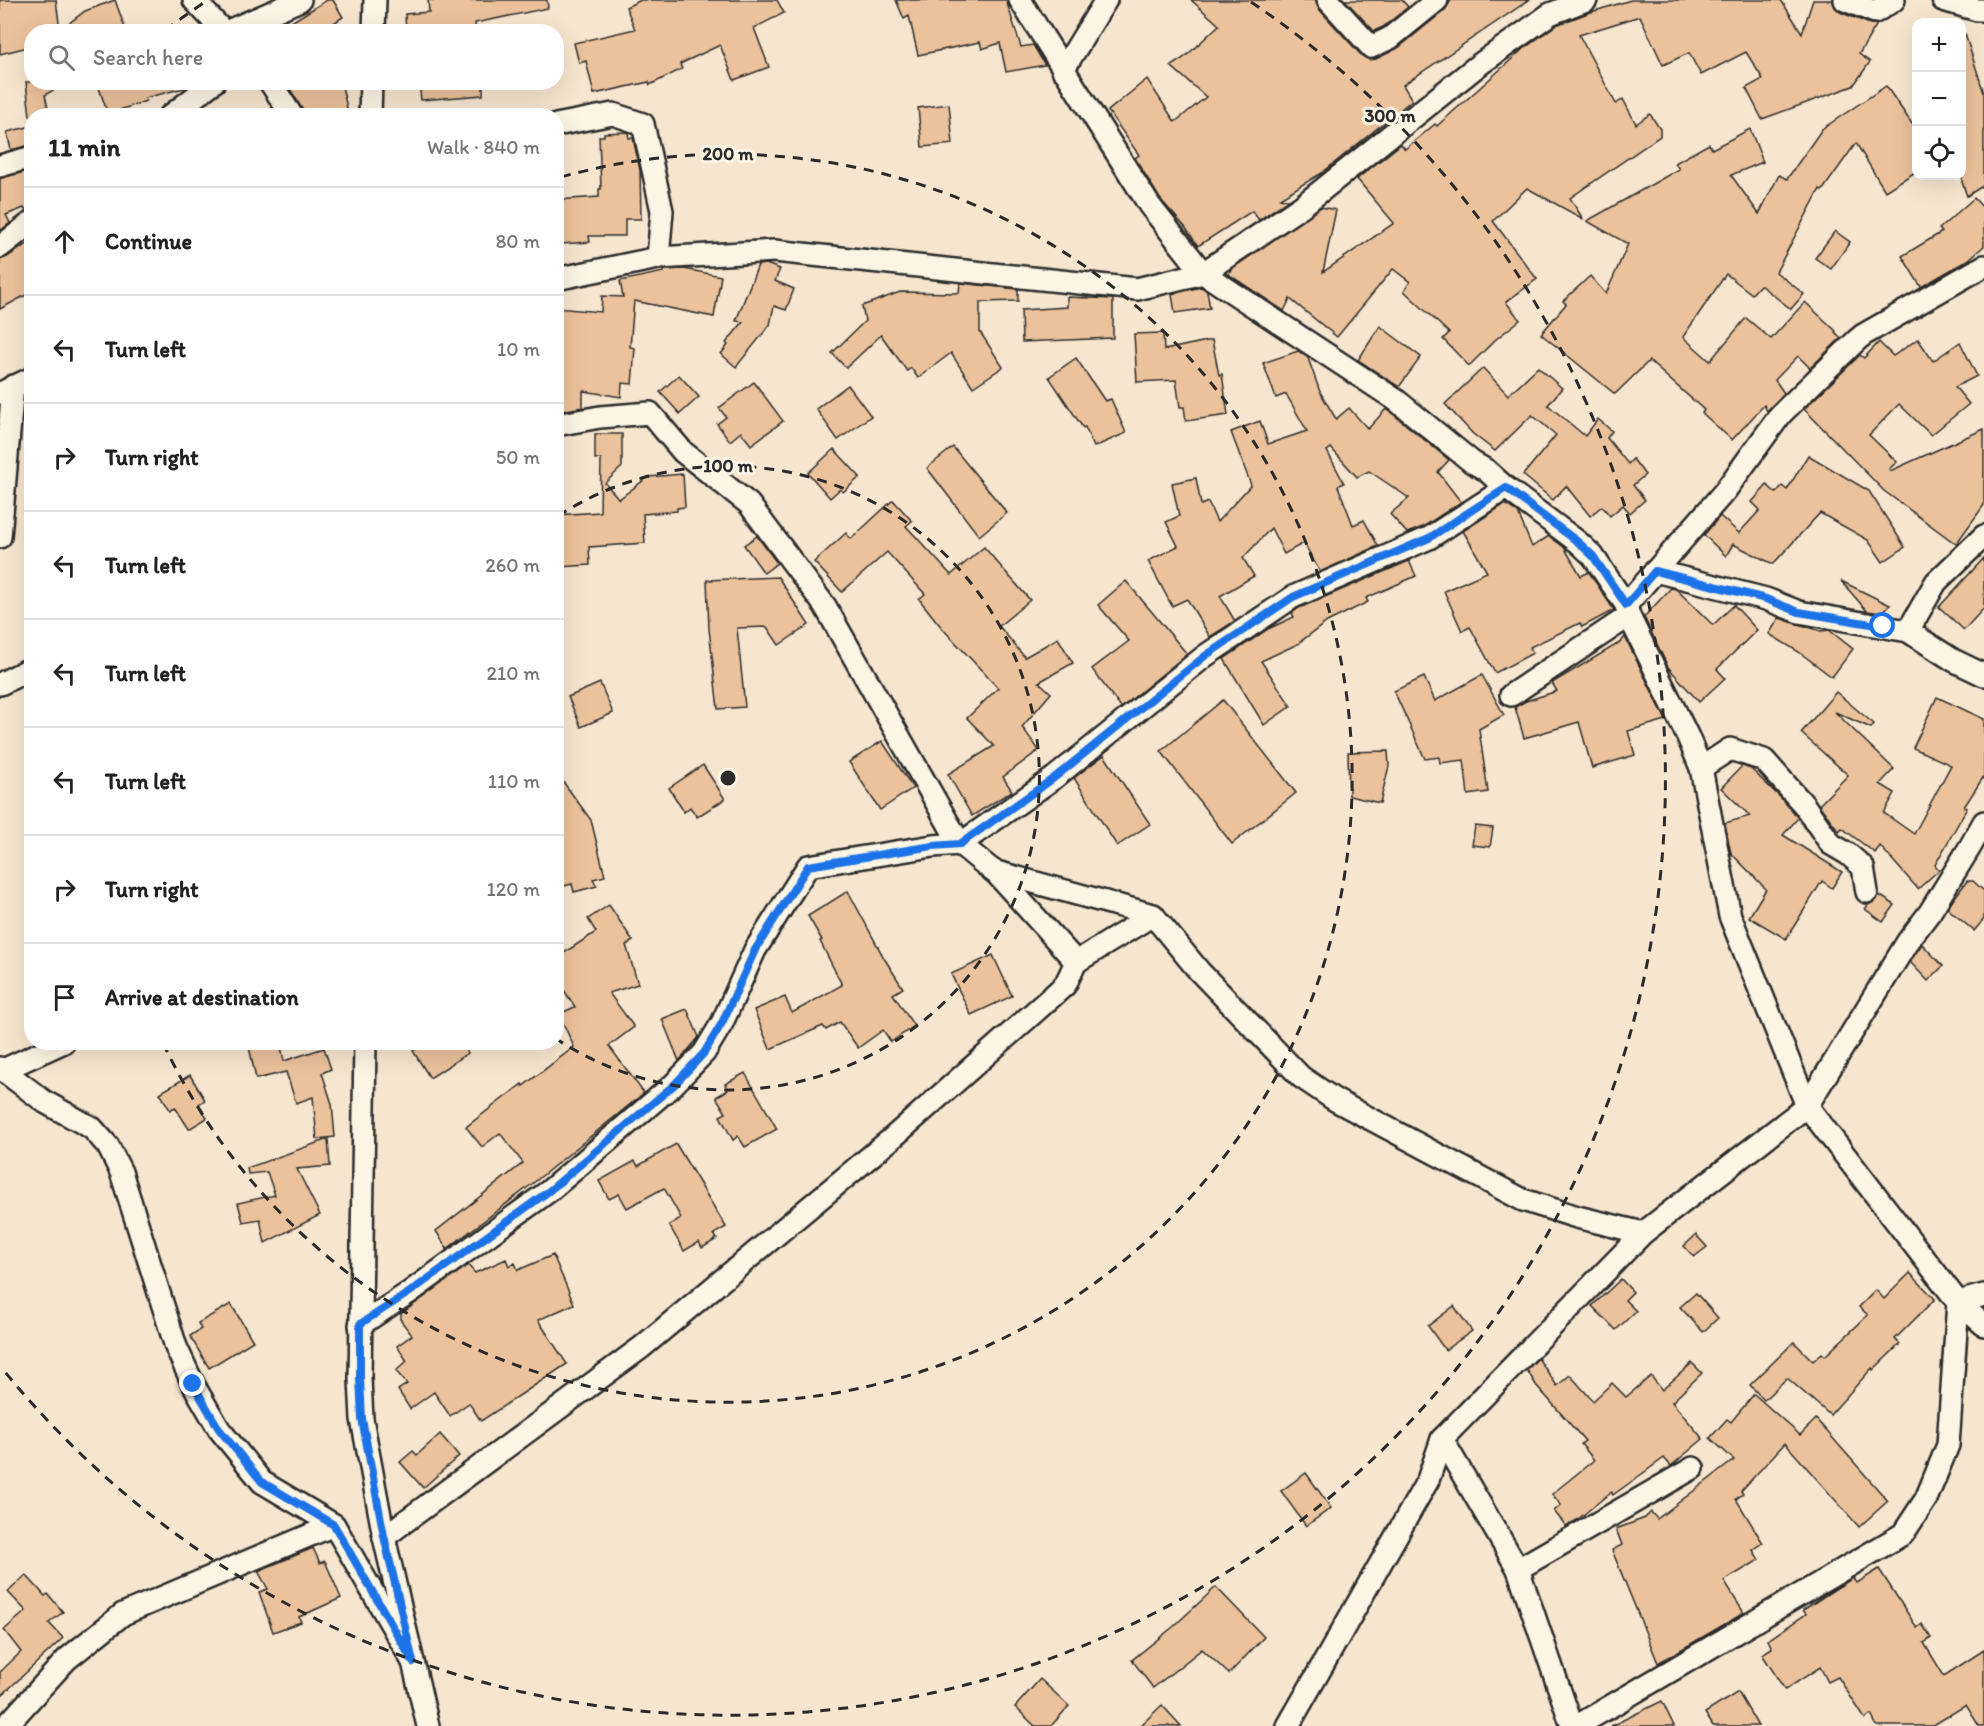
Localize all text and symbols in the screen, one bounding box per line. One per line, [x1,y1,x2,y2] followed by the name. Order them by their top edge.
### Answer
[1912,18,1966,180] map controls
[1912,18,1966,72] button: +
[24,24,564,90] search box
[45,41,78,74] icon: search
[93,44,203,71] text: Search here
[1912,72,1966,126] button: −
[1364,105,1416,127] text: 300 m
[1912,126,1966,180] button: locate
[48,131,120,163] text: 11 min
[427,135,540,159] text: Walk · 840 m
[703,143,754,165] text: 200 m
[48,225,81,258] icon: ahead
[105,228,192,255] text: Continue
[495,229,540,253] text: 80 m
[48,333,81,366] icon: left
[105,336,186,363] text: Turn left
[497,337,540,361] text: 10 m
[48,441,81,474] icon: right
[105,444,199,471] text: Turn right
[496,445,540,469] text: 50 m
[703,455,754,477] text: 100 m
[48,549,81,582] icon: left
[105,552,186,579] text: Turn left
[485,553,540,577] text: 260 m
[1869,612,1895,638] route start
[48,657,81,690] icon: left
[105,660,186,687] text: Turn left
[487,661,540,685] text: 210 m
[48,765,81,798] icon: left
[105,768,186,795] text: Turn left
[718,768,738,788] centre of rings
[488,769,540,793] text: 110 m
[48,873,81,906] icon: right
[105,876,199,903] text: Turn right
[487,877,540,901] text: 120 m
[48,981,81,1014] icon: arrive
[105,984,299,1011] text: Arrive at destination
[179,1370,205,1396] route end

